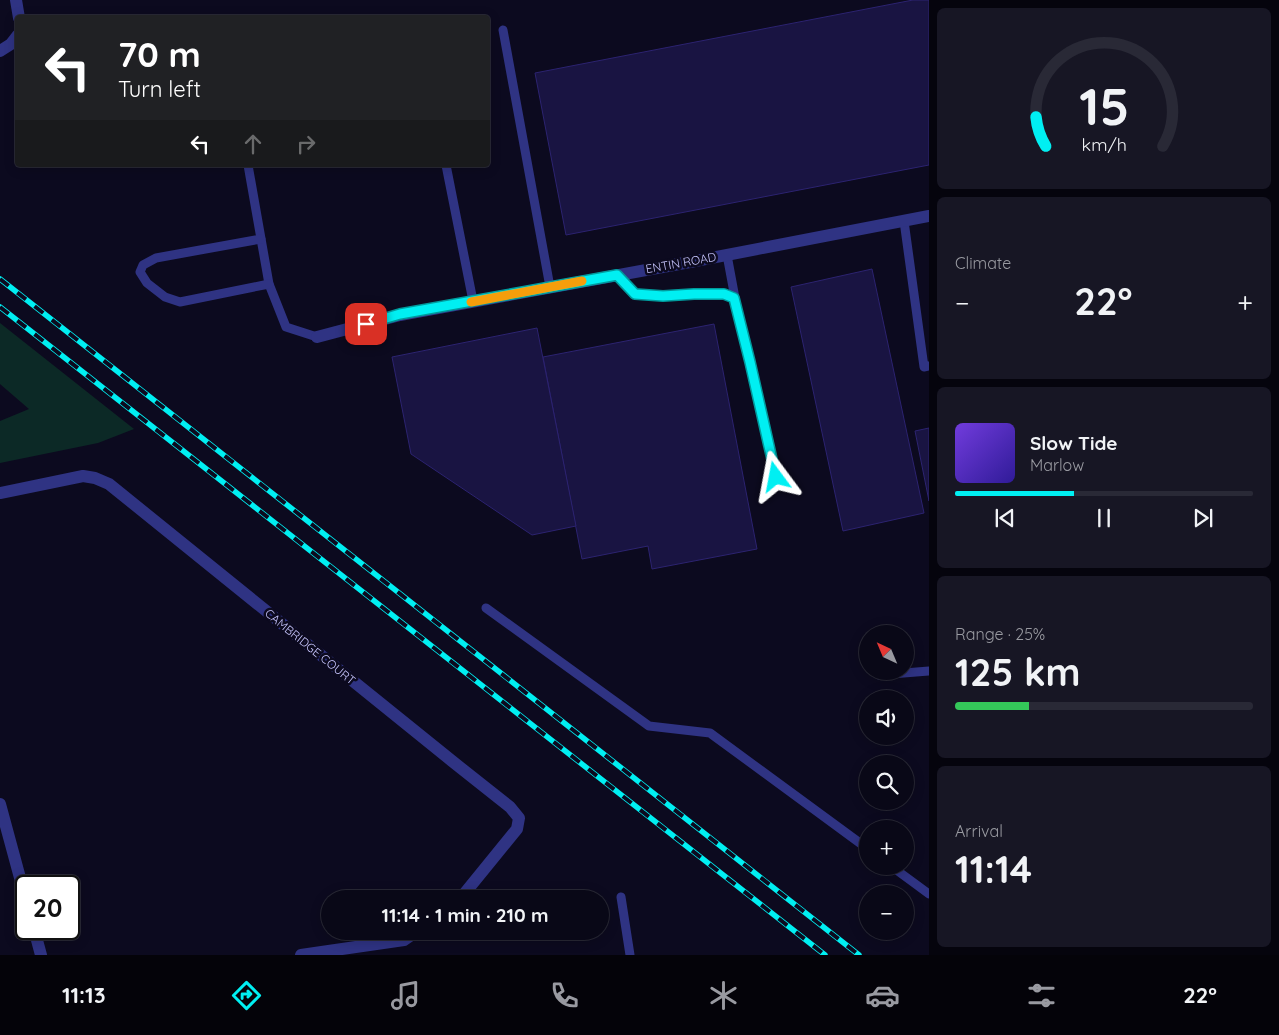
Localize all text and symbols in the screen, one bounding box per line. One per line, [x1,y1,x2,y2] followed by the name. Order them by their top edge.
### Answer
[118,32,201,76] text: 70 m
[35,35,100,100] icon: left
[1079,73,1129,138] text: 15
[118,75,201,103] text: Turn left
[186,130,214,158] icon: left
[239,130,267,158] icon: ahead
[292,130,320,158] icon: right
[1081,133,1127,155] text: km/h
[645,249,718,276] street label: ENTIN ROAD
[955,253,1011,273] text: Climate
[1074,277,1132,325] text: 22°
[955,285,970,320] text: −
[1237,285,1253,320] text: +
[345,303,387,345] pin
[352,310,380,338] icon: arrive
[1030,431,1118,455] text: Slow Tide
[749,450,801,502] position arrow
[1030,455,1084,475] text: Marlow
[991,504,1019,532] icon: previous
[1090,504,1118,532] icon: pause
[1189,504,1217,532] icon: next
[262,605,359,688] street label: CAMBRIDGE COURT
[955,624,1045,644] text: Range · 25%
[859,625,914,680] north arrow
[859,625,914,940] map controls
[955,648,1081,696] text: 125 km
[859,690,914,745] button: sound
[859,755,914,810] button: search
[859,820,914,875] button: +
[955,821,1003,841] text: Arrival
[955,845,1032,893] text: 11:14
[15,875,80,940] speed limit sign: 20
[859,885,914,940] button: −
[382,903,549,927] text: 11:14 · 1 min · 210 m
[229,978,264,1013] icon: directions
[388,978,423,1013] icon: music
[547,978,582,1013] icon: phone
[706,978,741,1013] icon: climate
[865,978,900,1013] icon: car
[1024,978,1059,1013] icon: filters
[62,981,105,1009] text: 11:13
[1183,981,1217,1009] text: 22°

